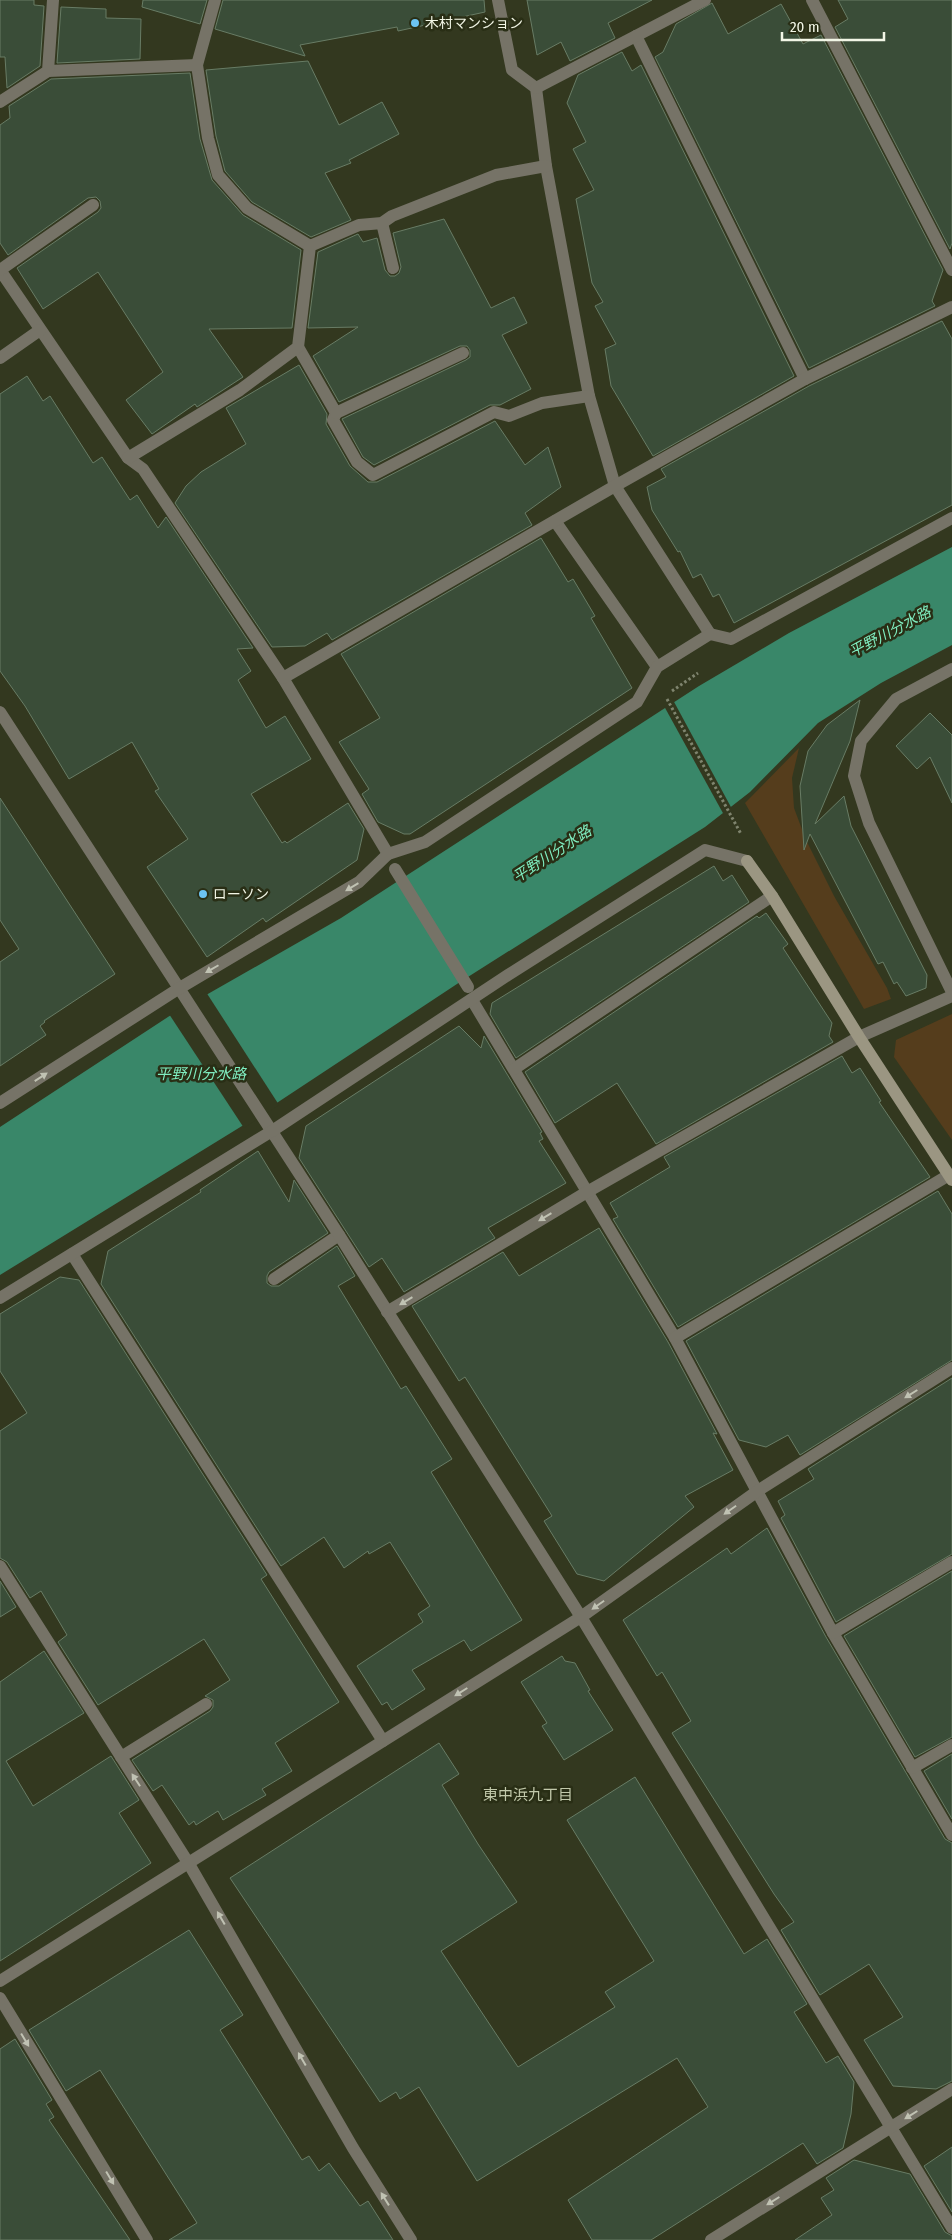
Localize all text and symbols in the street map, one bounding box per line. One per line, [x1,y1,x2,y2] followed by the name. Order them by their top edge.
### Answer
[782,10,884,42] scale bar
[425,15,523,32] place label: 木村マンション
[409,17,421,29] marker: 木村マンション
[790,18,820,36] text: 20 m
[846,602,936,661] water label: 平野川分水路
[509,821,596,886] water label: 平野川分水路
[345,882,358,891] one-way arrow
[213,886,269,903] place label: ローソン
[197,888,209,900] marker: ローソン
[204,965,219,973] one-way arrow
[156,1065,248,1083] water label: 平野川分水路
[34,1072,48,1081] one-way arrow
[539,1213,552,1222] one-way arrow
[400,1296,413,1305] one-way arrow
[904,1389,917,1399] one-way arrow
[724,1505,737,1516] one-way arrow
[592,1599,605,1610] one-way arrow
[454,1687,467,1697] one-way arrow
[131,1773,140,1787] one-way arrow
[483,1786,573,1804] district label: 東中浜九丁目
[216,1912,225,1925] one-way arrow
[21,2033,30,2046] one-way arrow
[298,2052,306,2067] one-way arrow
[904,2110,917,2120] one-way arrow
[105,2172,114,2185] one-way arrow
[380,2192,390,2205] one-way arrow
[766,2197,780,2206] one-way arrow

